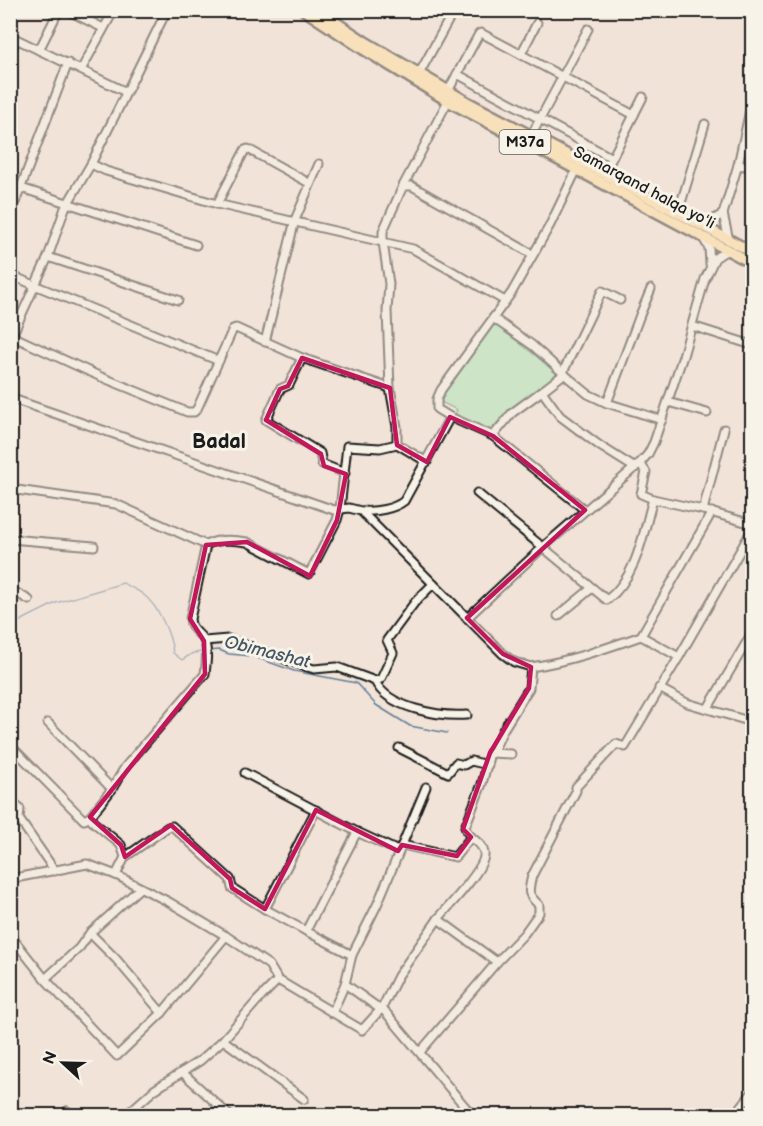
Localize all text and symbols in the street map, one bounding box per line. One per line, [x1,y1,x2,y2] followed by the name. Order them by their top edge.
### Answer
[500,130,550,154] road number: M37a
[570,143,718,233] street label: Samarqand halqa yoʻli
[192,430,246,454] district label: Badal
[222,631,312,673] water label: Obimashat
[33,1033,93,1093] north arrow
[39,1049,62,1067] text: N

